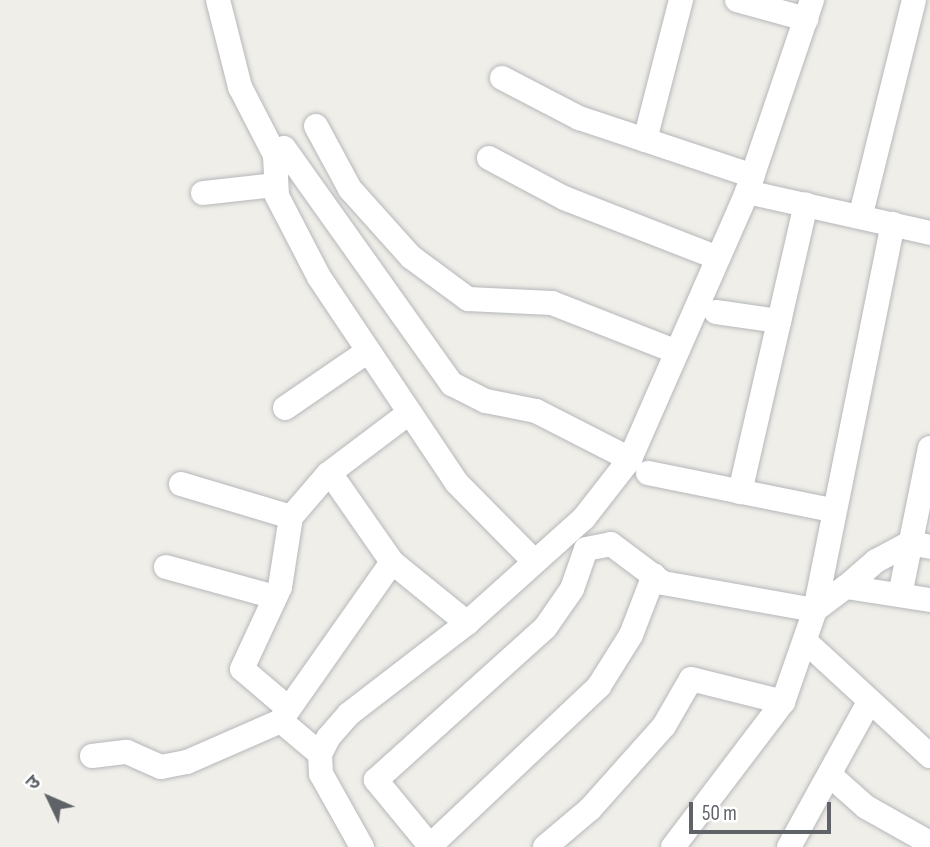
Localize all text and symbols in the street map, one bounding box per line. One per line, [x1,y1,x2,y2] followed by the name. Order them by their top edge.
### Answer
[14,763,84,833] north arrow
[21,771,46,795] text: उ
[692,788,834,832] scale bar
[702,801,737,826] text: 50 m

